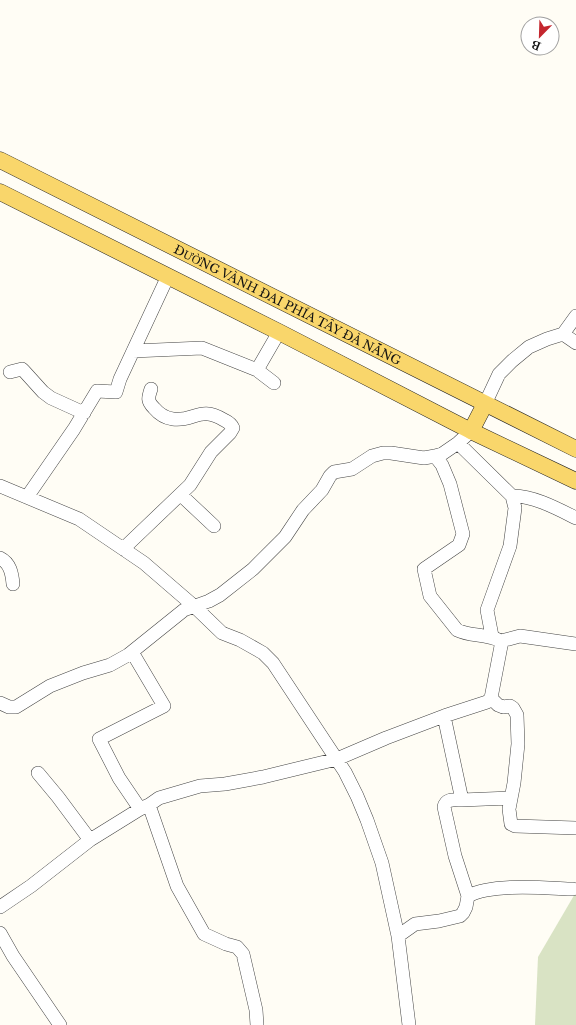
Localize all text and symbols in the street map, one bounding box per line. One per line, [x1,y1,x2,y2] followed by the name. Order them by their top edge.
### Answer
[520,16,560,56] north arrow
[529,37,543,53] text: B
[172,241,404,368] street label: ĐƯỜNG VÀNH ĐAI PHÍA TÂY ĐÀ NẴNG

